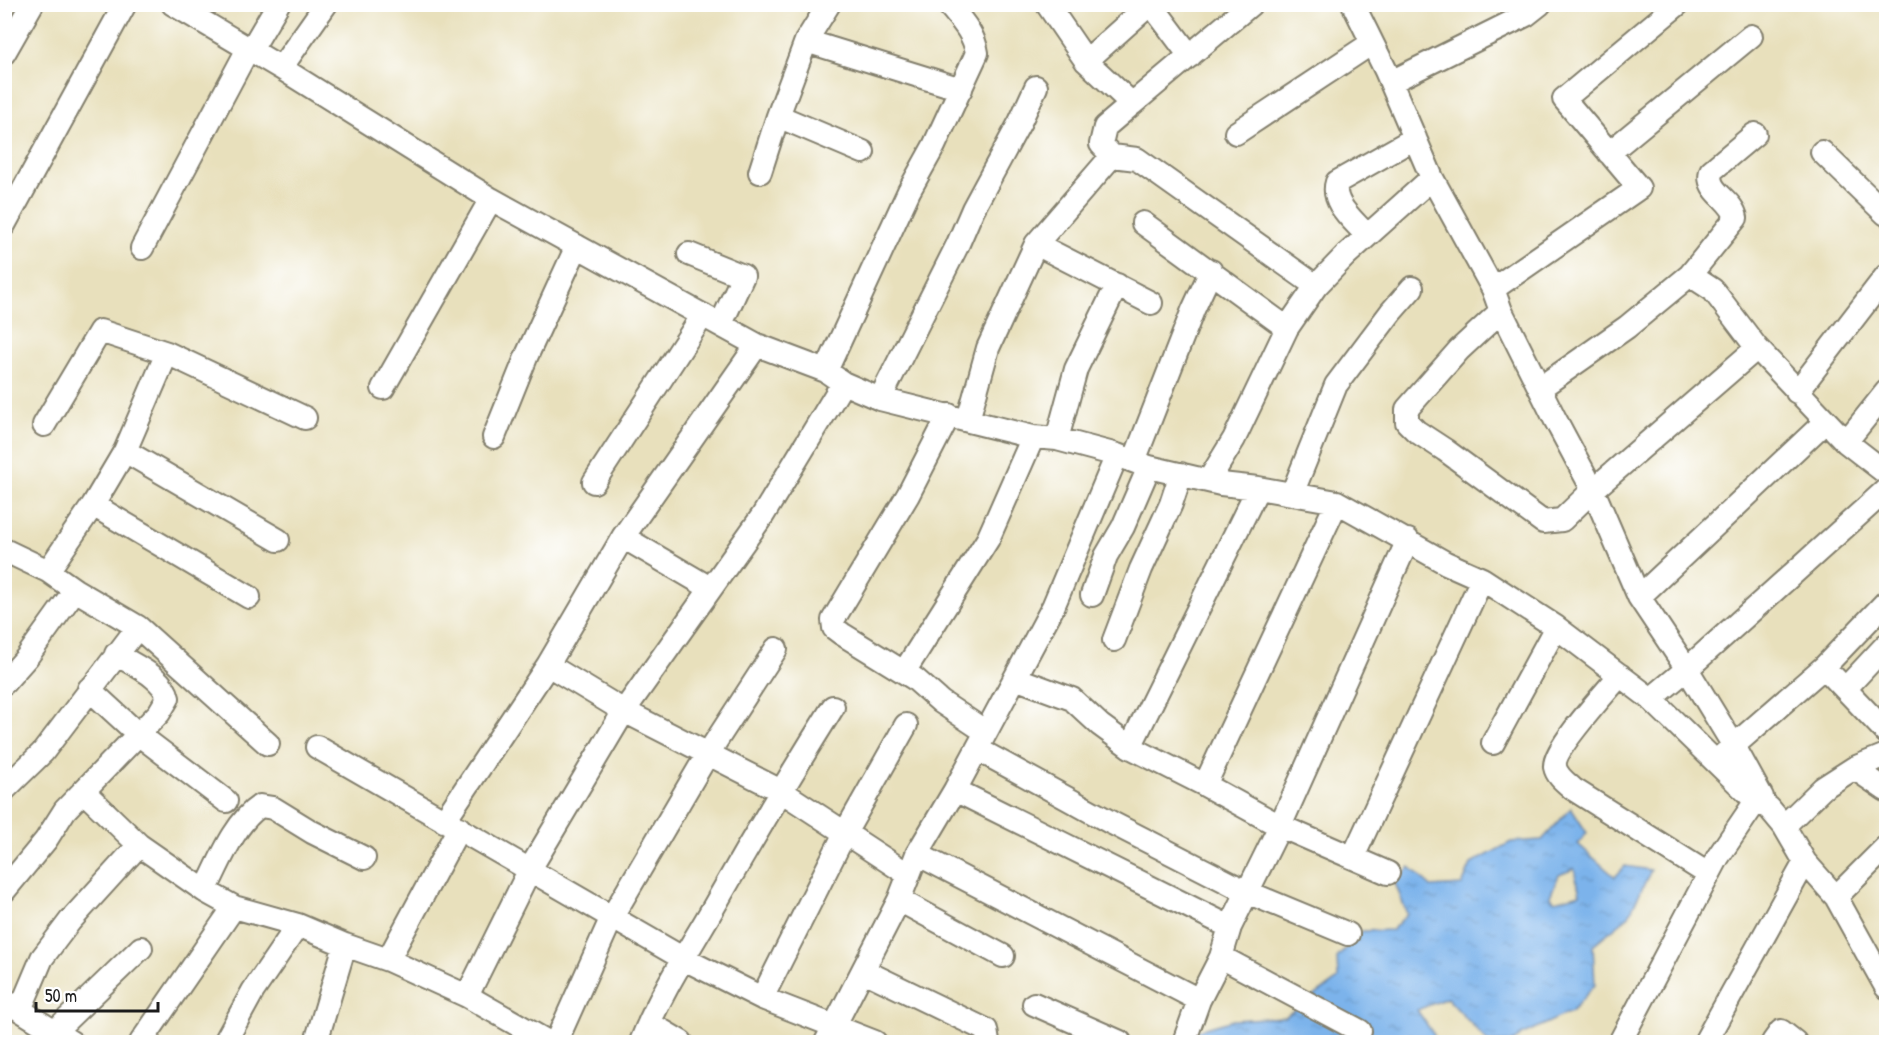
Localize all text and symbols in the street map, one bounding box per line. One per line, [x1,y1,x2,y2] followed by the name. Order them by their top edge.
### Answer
[36,975,158,1013] scale bar
[45,983,77,1008] text: 50 m

